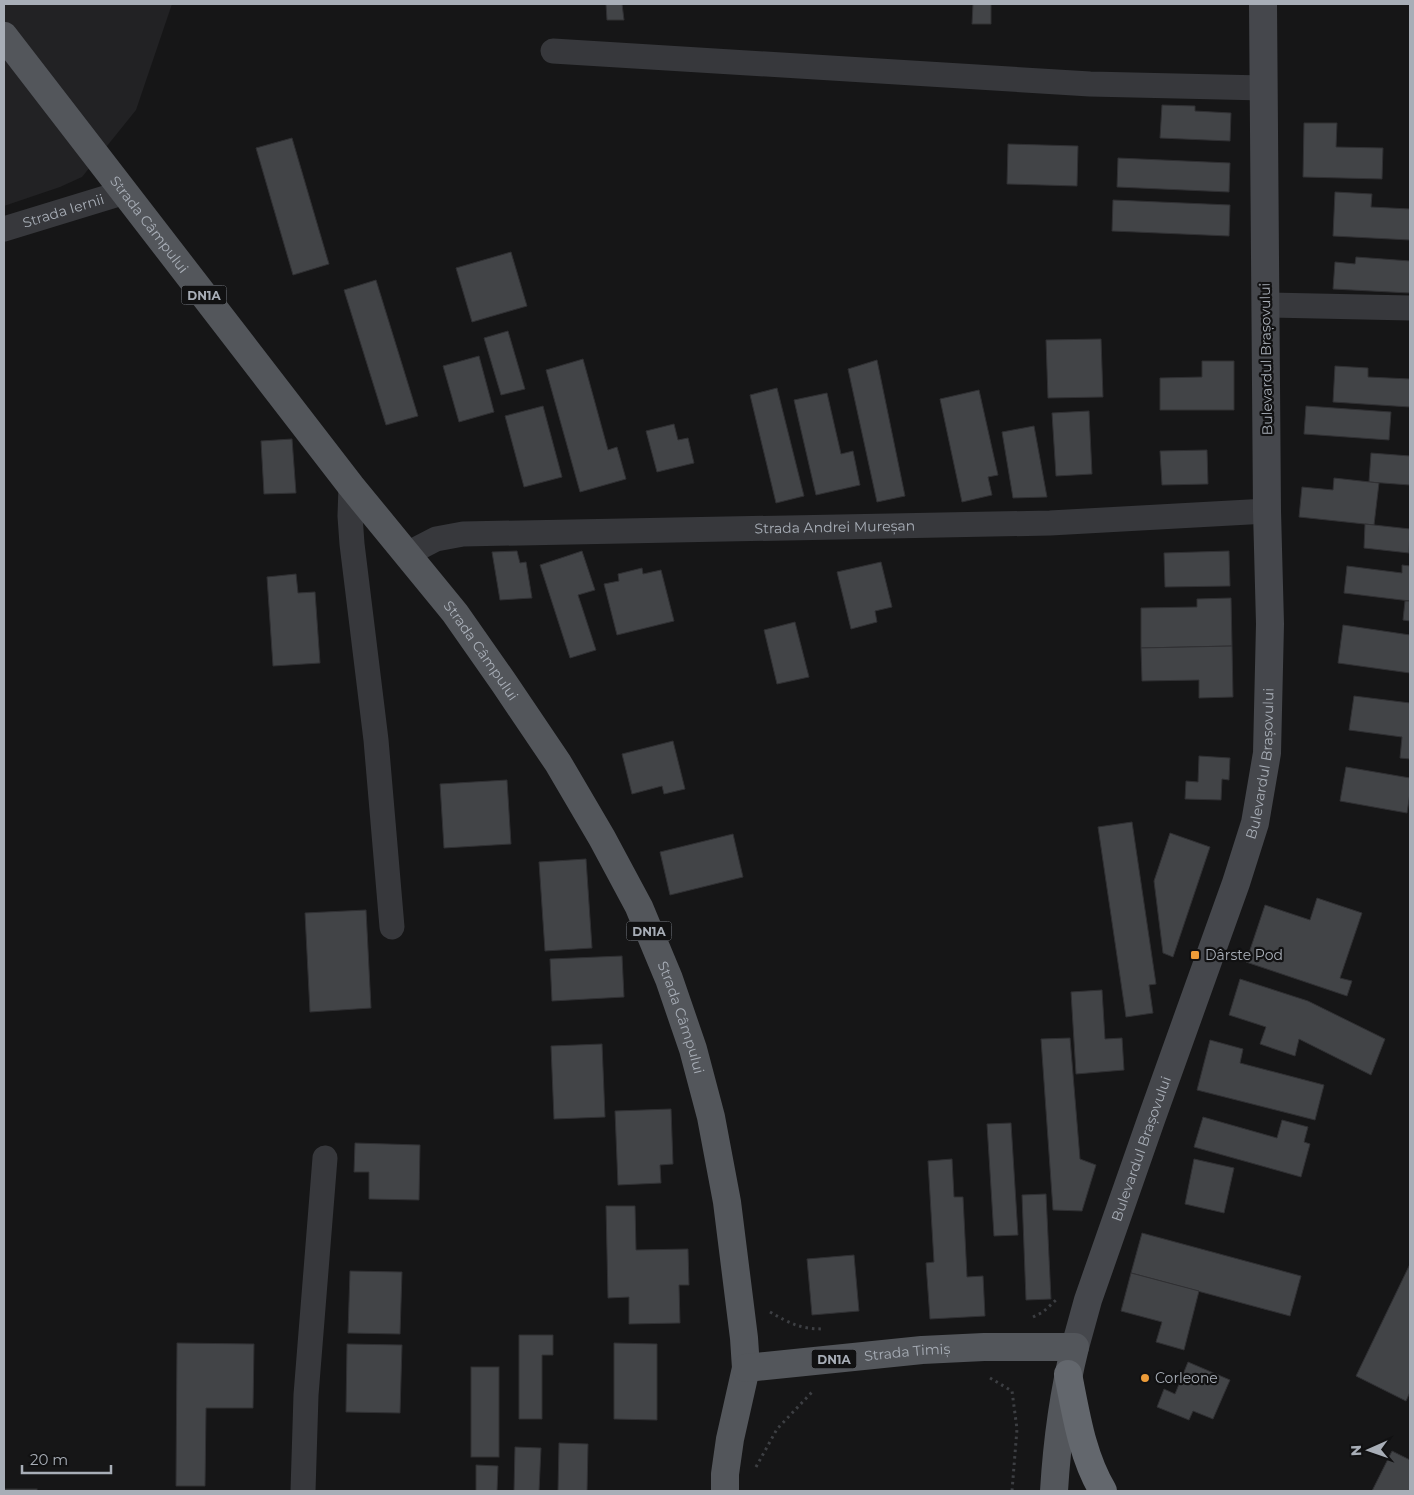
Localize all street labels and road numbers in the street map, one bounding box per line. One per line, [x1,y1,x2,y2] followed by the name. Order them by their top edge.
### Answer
[106,172,192,277] street label: Strada Câmpului
[20,190,106,232] street label: Strada Iernii
[1256,283,1277,435] street label: Bulevardul Brașovului
[182,286,226,304] road number: DN1A
[754,517,915,538] street label: Strada Andrei Mureșan
[440,597,522,704] street label: Strada Câmpului
[1241,688,1278,842] street label: Bulevardul Brașovului
[626,921,672,940] road number: DN1A
[654,958,708,1076] street label: Strada Câmpului
[1107,1074,1175,1224] street label: Bulevardul Brașovului
[863,1340,951,1365] street label: Strada Timiș
[812,1350,856,1368] road number: DN1A

